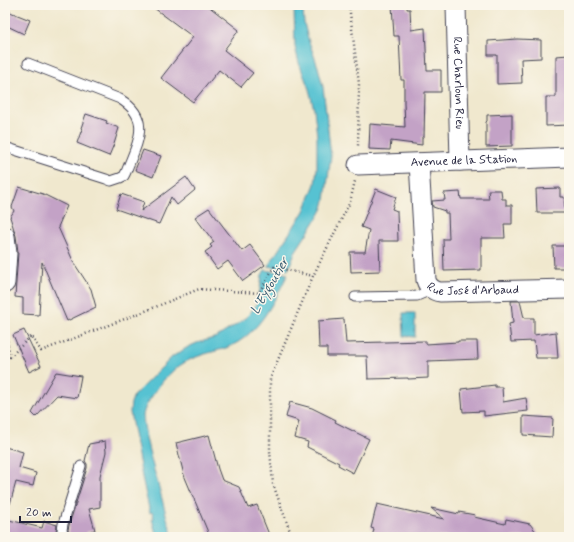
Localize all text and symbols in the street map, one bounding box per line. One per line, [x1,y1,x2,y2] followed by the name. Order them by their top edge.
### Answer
[449,37,467,129] street label: Rue Charloun Rieu
[410,151,518,171] street label: Avenue de la Station
[247,253,296,319] water label: L'Eygoutier
[423,279,519,300] street label: Rue José d'Arbaud
[20,498,71,524] scale bar
[26,505,52,521] text: 20 m

